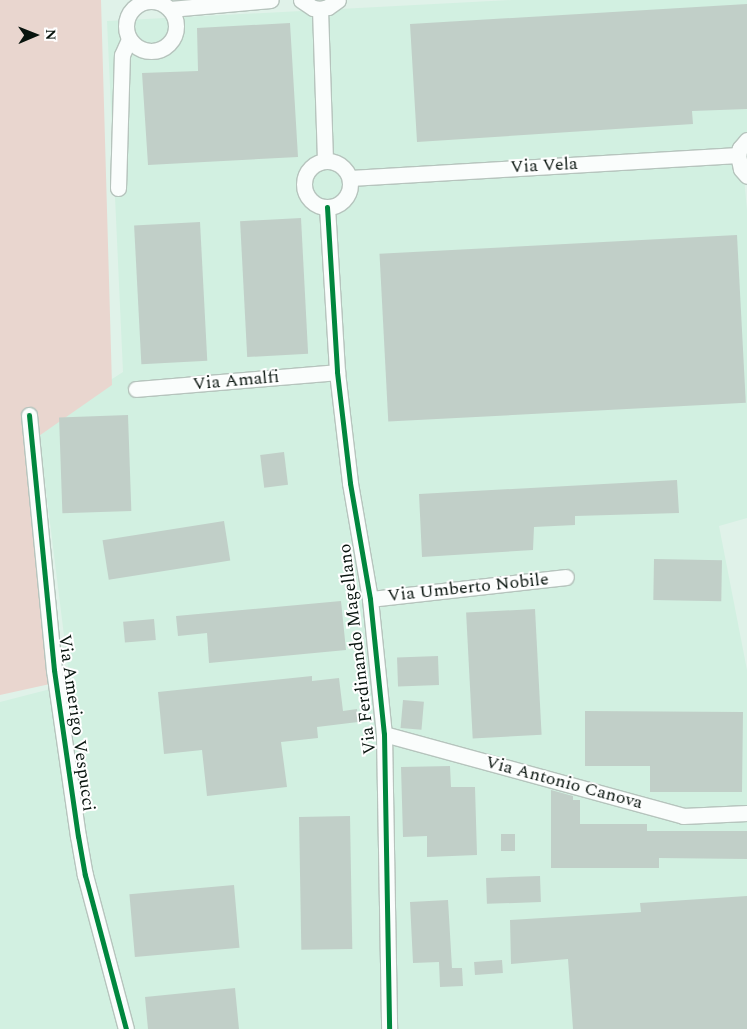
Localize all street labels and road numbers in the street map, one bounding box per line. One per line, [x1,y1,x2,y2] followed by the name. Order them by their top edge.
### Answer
[510,153,578,179] street label: Via Vela
[192,366,280,396] street label: Via Amalfi
[334,542,382,756] street label: Via Ferdinando Magellano
[386,569,550,607] street label: Via Umberto Nobile
[53,633,99,813] street label: Via Amerigo Vespucci
[483,752,645,814] street label: Via Antonio Canova

